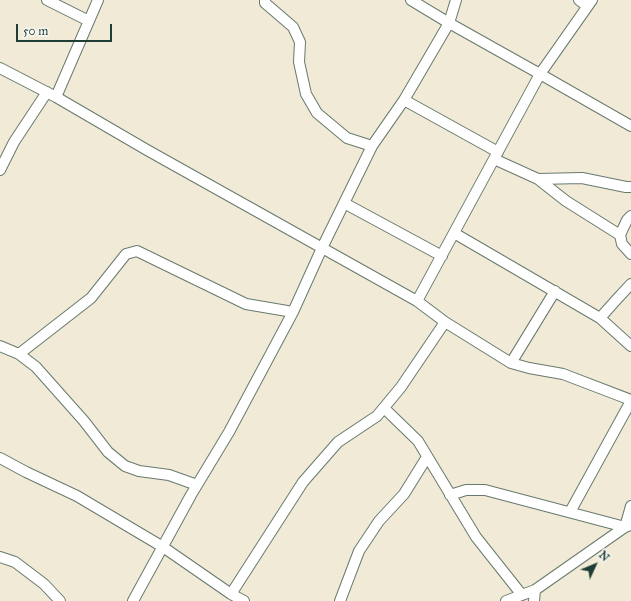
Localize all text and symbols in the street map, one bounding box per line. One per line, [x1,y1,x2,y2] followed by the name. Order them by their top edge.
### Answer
[18,16,114,42] scale bar
[23,24,48,38] text: 50 m
[575,545,615,585] north arrow
[596,548,612,564] text: N

